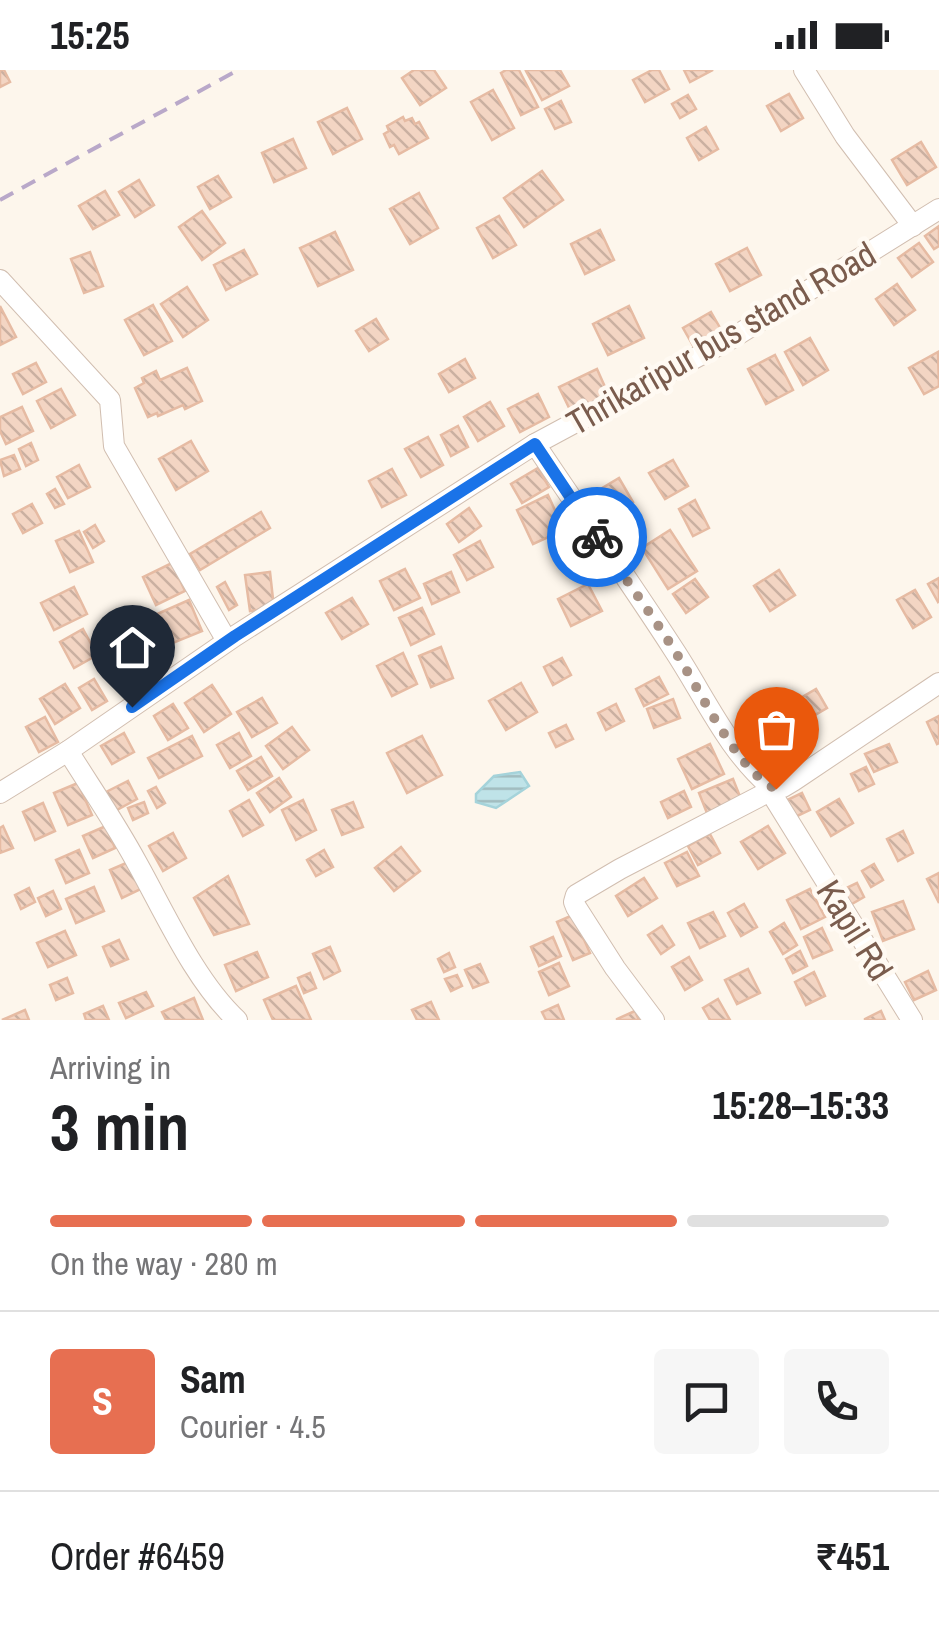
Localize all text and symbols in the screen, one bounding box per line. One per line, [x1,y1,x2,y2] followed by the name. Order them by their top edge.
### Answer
[50,10,130,61] text: 15:25
[558,230,884,446] street label: Thrikaripur bus stand Road
[547,487,647,587] courier
[570,510,625,565] icon: bike
[90,605,175,708] pin
[105,620,160,675] icon: home
[734,687,819,790] pin
[749,702,804,757] icon: bag
[806,871,904,989] street label: Kapil Rd
[50,1046,171,1089] text: Arriving in
[712,1080,889,1131] text: 15:28–15:33
[50,1083,189,1170] text: 3 min
[50,1242,278,1285] text: On the way · 280 m
[654,1349,759,1454] button: chat
[784,1349,889,1454] button: phone
[180,1354,246,1405] text: Sam
[92,1376,113,1427] text: S
[180,1405,326,1448] text: Courier · 4.5
[50,1531,225,1582] text: Order #6459
[815,1531,889,1582] text: ₹451

